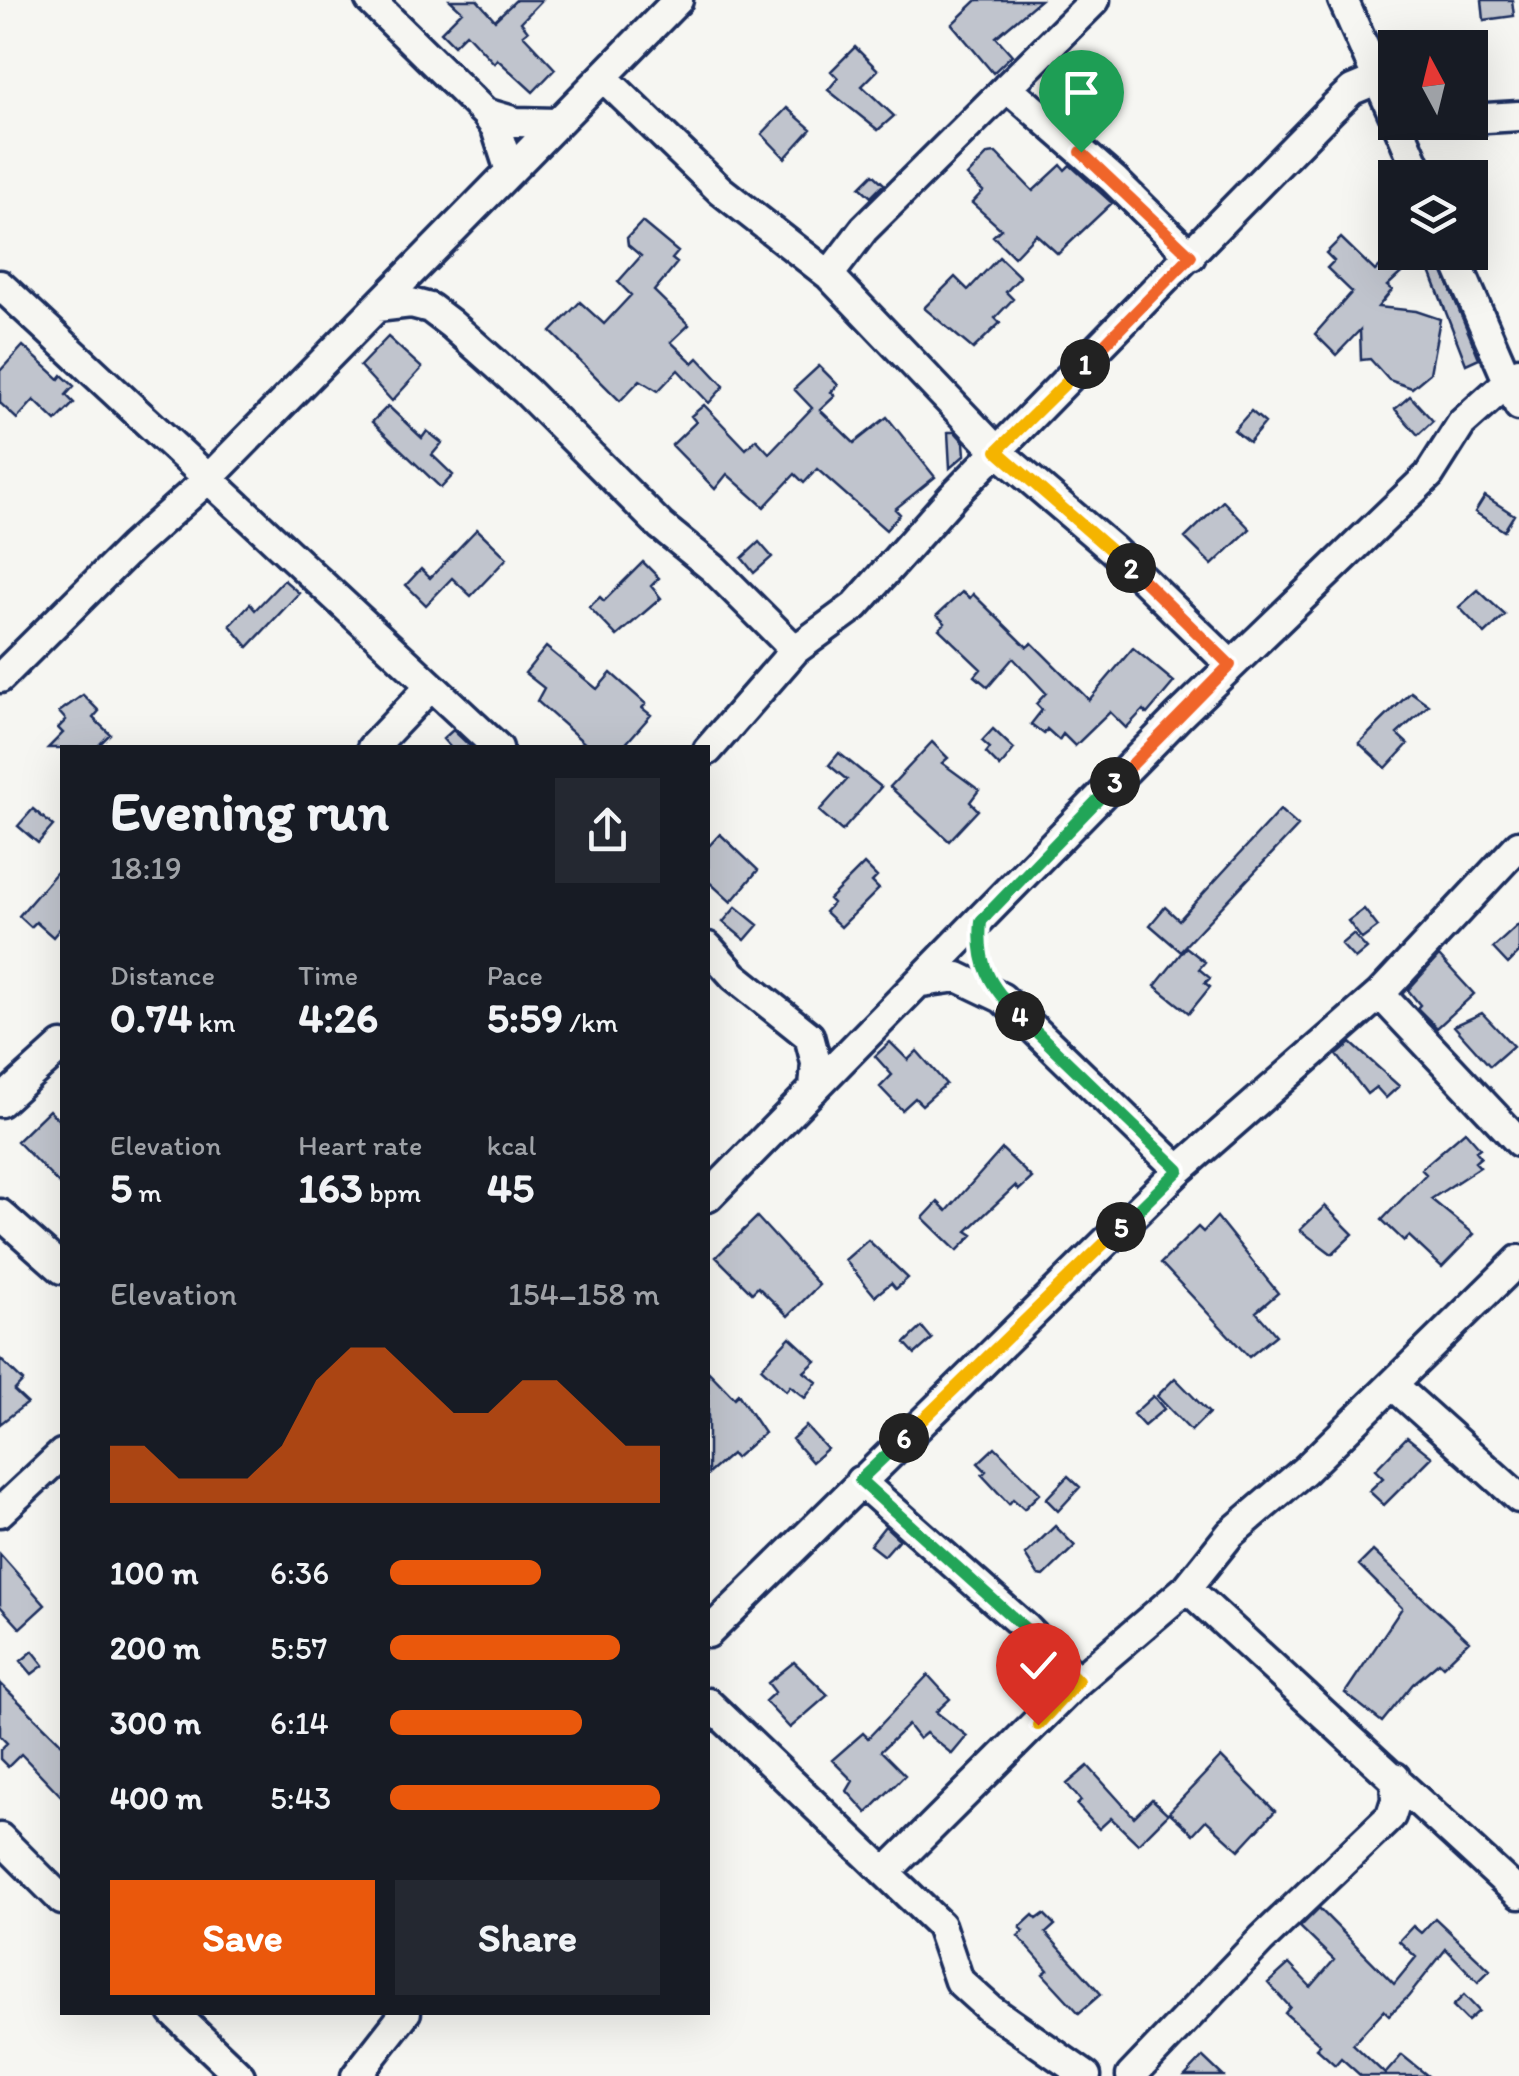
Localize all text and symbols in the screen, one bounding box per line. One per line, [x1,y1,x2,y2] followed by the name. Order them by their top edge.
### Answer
[1378,30,1488,140] north arrow
[1378,30,1488,270] map controls
[1039,50,1124,153] pin
[1054,65,1109,120] icon: arrive
[1378,160,1488,270] button: layers
[1060,339,1110,389] pin: 1
[1079,347,1092,381] text: 1
[1106,543,1156,593] pin: 2
[1124,551,1138,585] text: 2
[1090,757,1140,807] pin: 3
[1107,765,1123,799] text: 3
[110,778,389,844] text: Evening run
[555,778,660,883] button: share
[110,849,182,887] text: 18:19
[110,958,215,992] text: Distance
[298,958,358,992] text: Time
[487,958,543,992] text: Pace
[995,991,1045,1041] pin: 4
[110,992,192,1043] text: 0.74
[298,992,378,1043] text: 4:26
[487,992,563,1043] text: 5:59
[1012,999,1028,1033] text: 4
[192,1005,236,1039] text: km
[563,1005,618,1039] text: /km
[110,1128,221,1162] text: Elevation
[298,1128,422,1162] text: Heart rate
[487,1128,536,1162] text: kcal
[110,1162,132,1213] text: 5
[298,1162,363,1213] text: 163
[487,1162,534,1213] text: 45
[132,1175,162,1209] text: m
[363,1175,421,1209] text: bpm
[1096,1202,1146,1252] pin: 5
[1114,1210,1128,1244] text: 5
[110,1275,237,1313] text: Elevation
[508,1275,660,1313] text: 154–158 m
[879,1413,929,1463] pin: 6
[897,1421,911,1455] text: 6
[110,1554,198,1592] text: 100 m
[270,1554,329,1592] text: 6:36
[996,1623,1081,1726] pin
[110,1629,200,1667] text: 200 m
[270,1629,327,1667] text: 5:57
[1011,1638,1066,1693] icon: check
[110,1704,201,1742] text: 300 m
[270,1704,329,1742] text: 6:14
[110,1779,203,1817] text: 400 m
[270,1779,331,1817] text: 5:43
[110,1880,375,1995] button: Save
[395,1880,660,1995] button: Share

